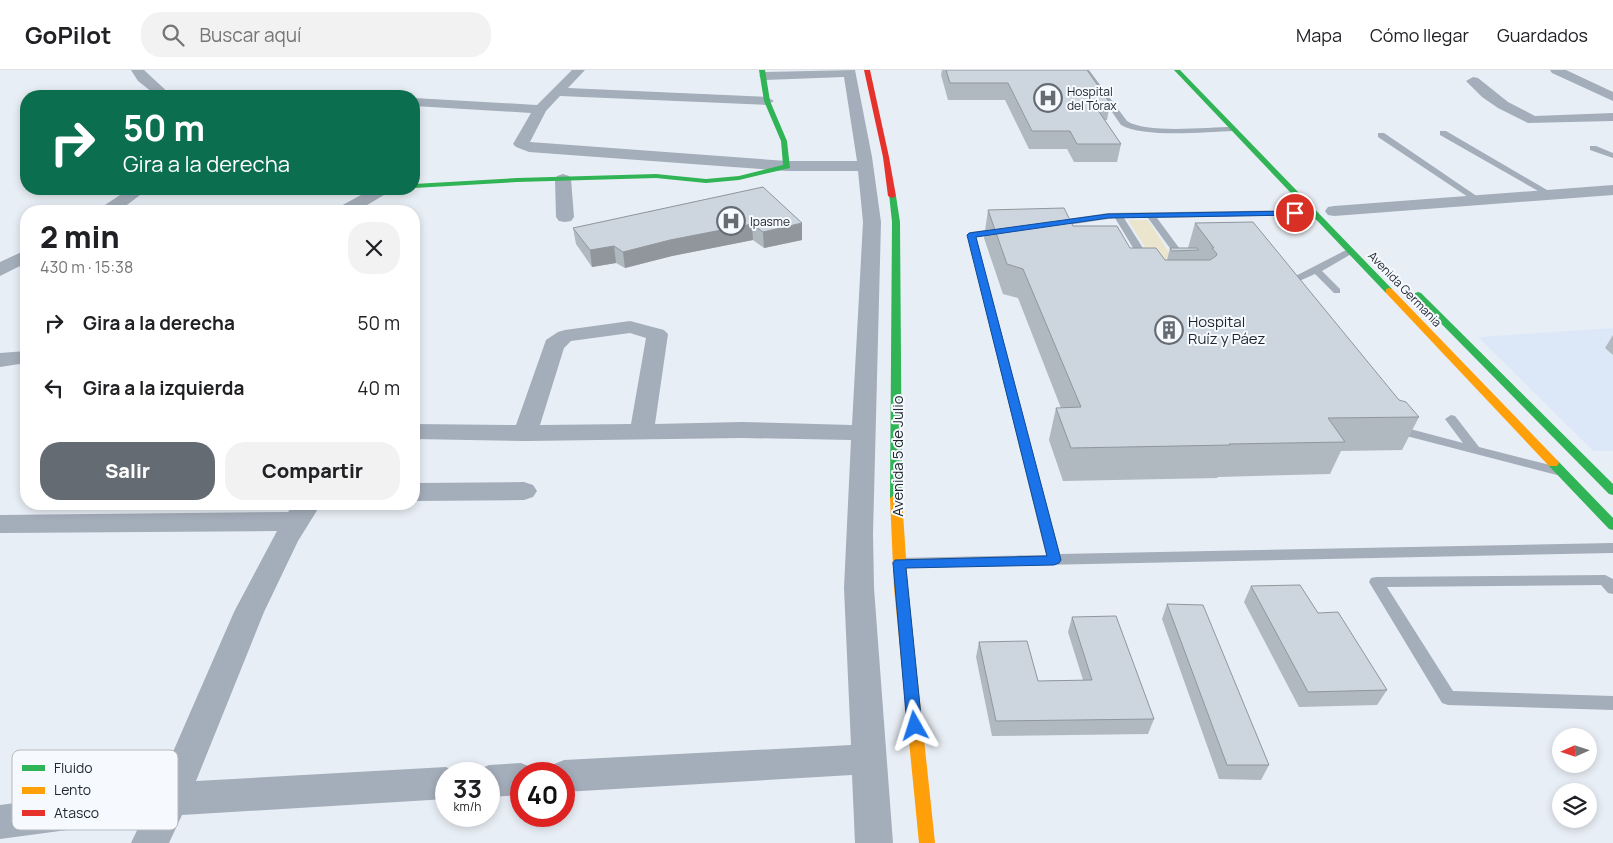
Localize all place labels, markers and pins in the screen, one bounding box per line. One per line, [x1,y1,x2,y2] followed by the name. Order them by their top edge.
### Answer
[1033,83,1063,113] hospital icon: Hospital del Tórax
[1067,83,1117,114] place label: Hospital del Tórax
[1274,192,1316,234] pin
[716,206,746,236] hospital icon: Ipasme
[750,213,790,230] place label: Ipasme
[1188,311,1266,349] place label: Hospital Ruíz y Páez
[1154,315,1184,345] building icon: Hospital Ruíz y Páez

